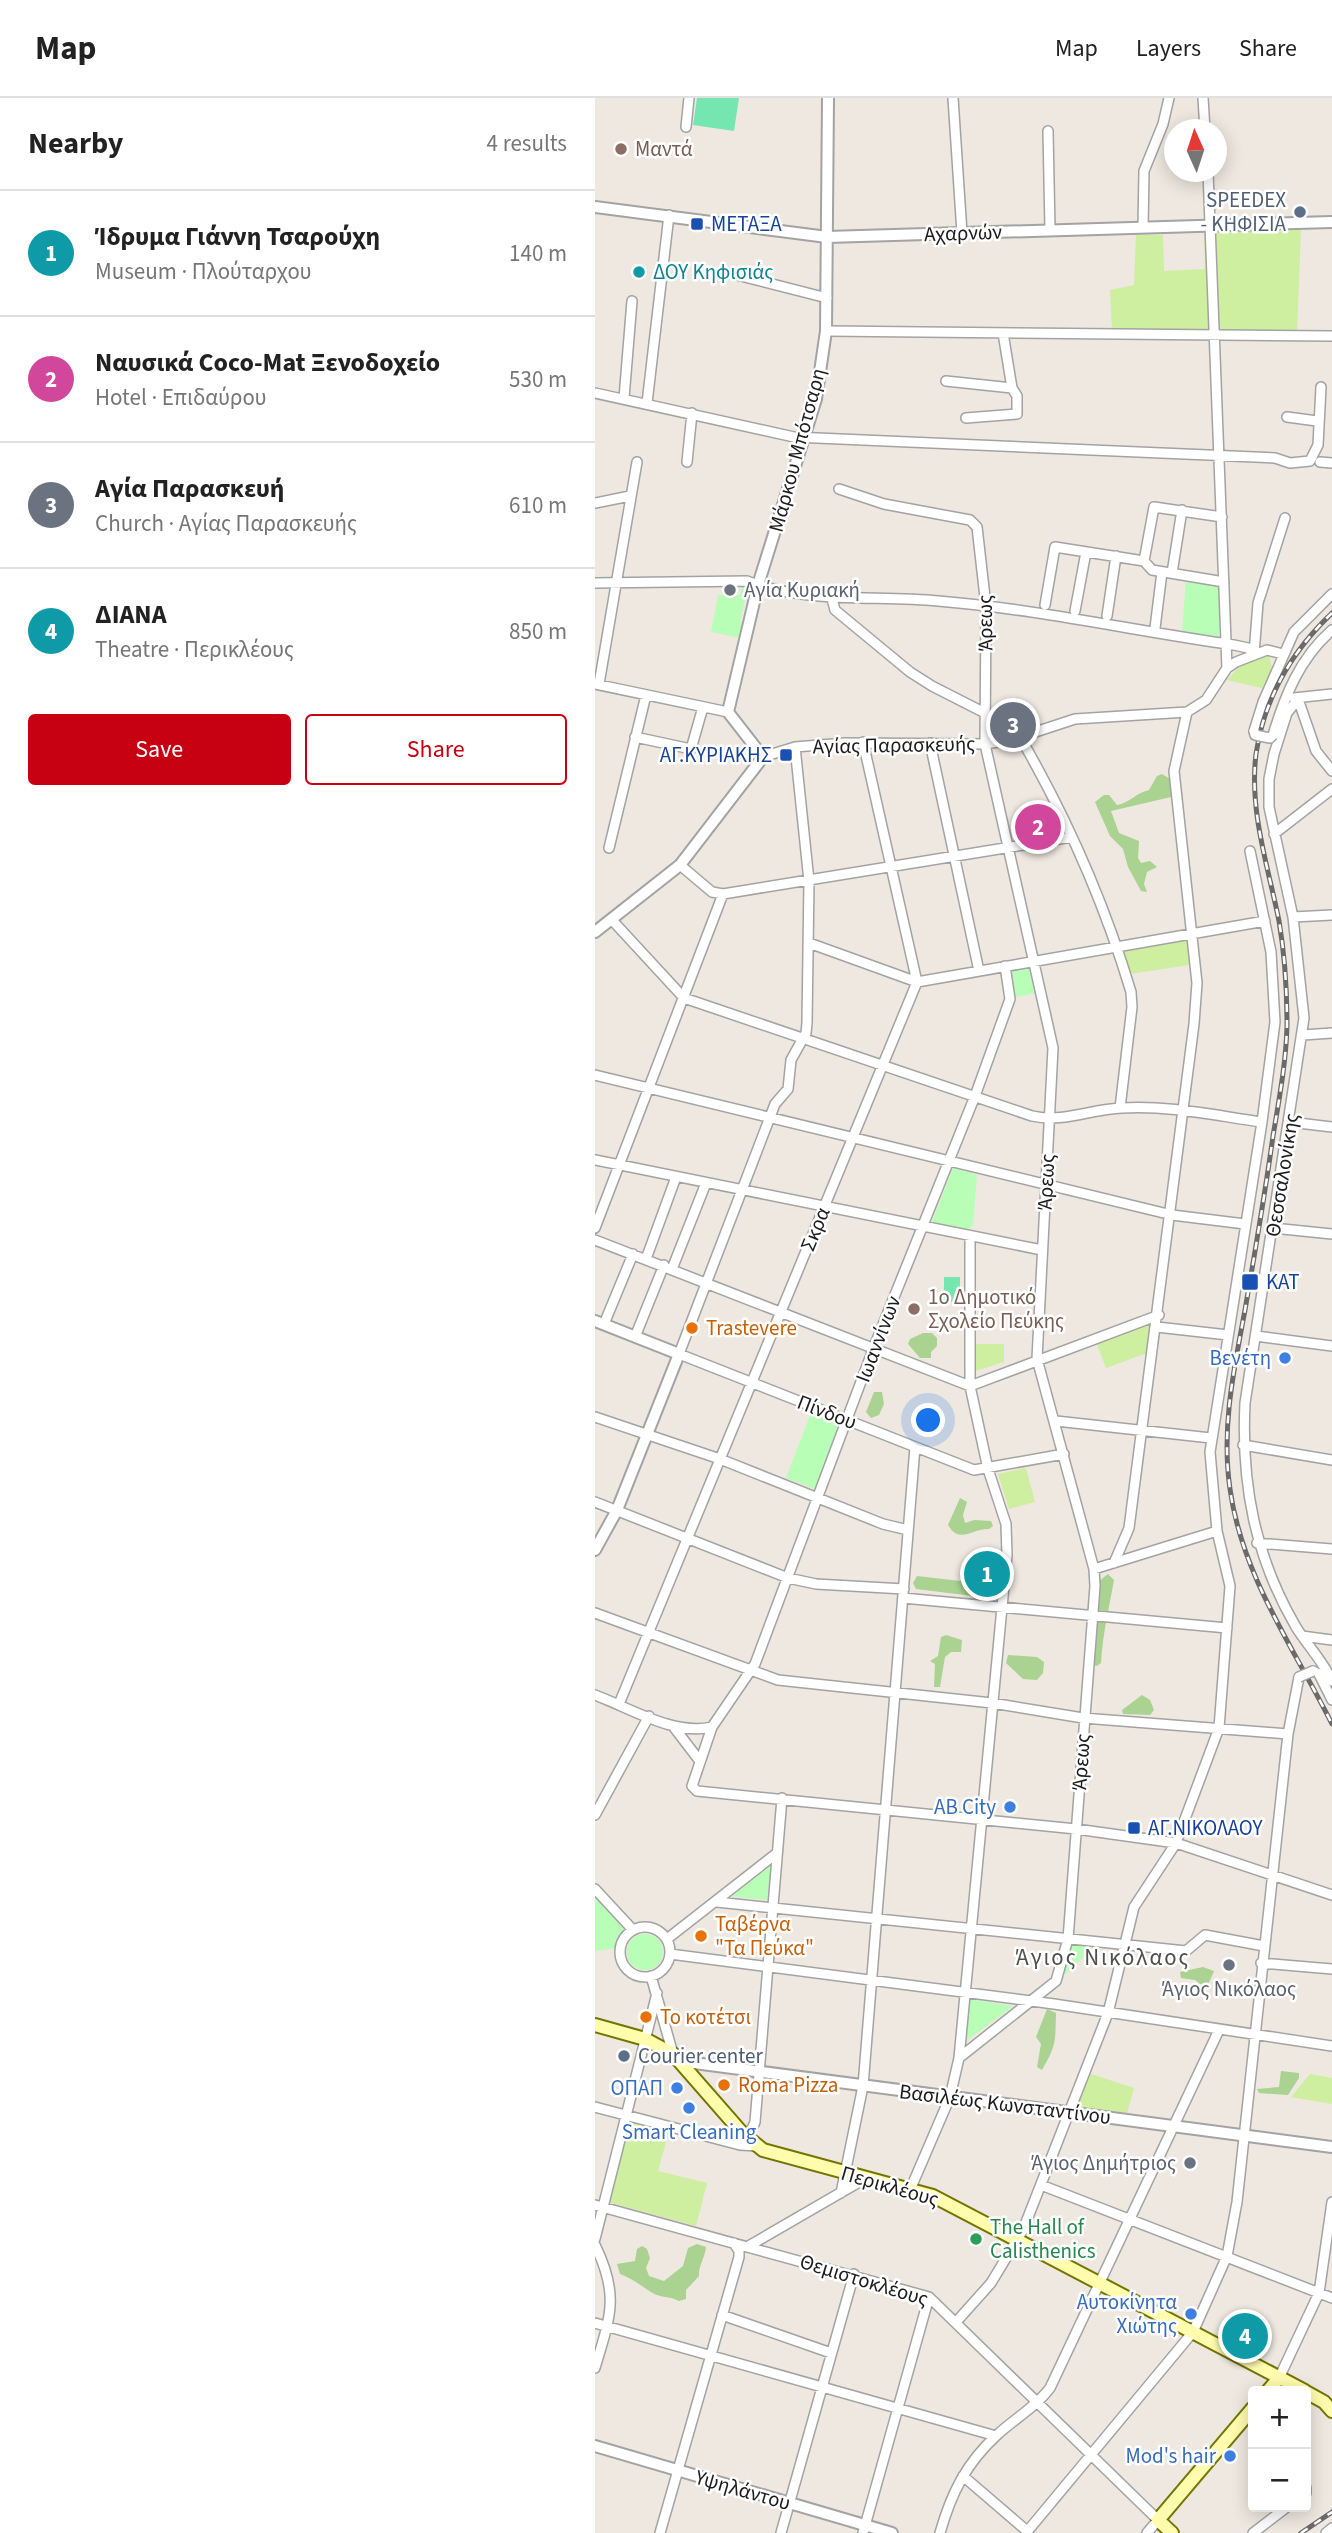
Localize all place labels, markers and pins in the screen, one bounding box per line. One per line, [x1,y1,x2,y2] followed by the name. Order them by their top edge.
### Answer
[635,134,693,164] place label: Μαντά
[613,141,629,157] marker: Μαντά
[1201,185,1287,239] place label: SPEEDEX - ΚΗΦΙΣΙΑ
[1292,204,1308,220] marker: SPEEDEX - ΚΗΦΙΣΙΑ
[711,209,782,239] place label: ΜΕΤΑΞΑ
[689,216,705,232] marker: ΜΕΤΑΞΑ
[653,257,773,287] place label: ΔΟΥ Κηφισιάς
[631,264,647,280] marker: ΔΟΥ Κηφισιάς
[744,575,860,605] place label: Αγία Κυριακή
[722,582,738,598] marker: Αγία Κυριακή
[990,699,1036,751] pin: 3
[660,740,772,770] place label: ΑΓ.ΚΥΡΙΑΚΗΣ
[778,747,794,763] marker: ΑΓ.ΚΥΡΙΑΚΗΣ
[1015,801,1061,853] pin: 2
[1266,1267,1299,1297] place label: ΚΑΤ
[1240,1272,1260,1292] marker: ΚΑΤ
[928,1282,1064,1336] place label: 1ο Δημοτικό Σχολείο Πεύκης
[906,1301,922,1317] marker: 1ο Δημοτικό Σχολείο Πεύκης
[706,1313,797,1343] place label: Trastevere
[684,1320,700,1336] marker: Trastevere
[1209,1343,1271,1373] place label: Βενέτη
[1277,1350,1293,1366] marker: Βενέτη
[964,1548,1010,1600] pin: 1
[934,1792,996,1822] place label: AB City
[1002,1799,1018,1815] marker: AB City
[1148,1813,1263,1843] place label: ΑΓ.ΝΙΚΟΛΑΟΥ
[1126,1820,1142,1836] marker: ΑΓ.ΝΙΚΟΛΑΟΥ
[715,1909,814,1963] place label: Ταβέρνα "Τα Πεύκα"
[693,1928,709,1944] marker: Ταβέρνα "Τα Πεύκα"
[1221,1957,1237,1973] marker: Άγιος Νικόλαος
[1162,1974,1296,2004] place label: Άγιος Νικόλαος
[660,2002,751,2032] place label: Το κοτέτσι
[638,2009,654,2025] marker: Το κοτέτσι
[638,2041,763,2071] place label: Courier center
[616,2048,632,2064] marker: Courier center
[738,2070,838,2100] place label: Roma Pizza
[611,2073,663,2103] place label: ΟΠΑΠ
[716,2077,732,2093] marker: Roma Pizza
[669,2080,685,2096] marker: ΟΠΑΠ
[681,2100,697,2116] marker: Smart Cleaning
[622,2117,757,2147] place label: Smart Cleaning
[1031,2148,1176,2178] place label: Άγιος Δημήτριος
[1182,2155,1198,2171] marker: Άγιος Δημήτριος
[990,2212,1096,2266] place label: The Hall of Calisthenics
[968,2231,984,2247] marker: The Hall of Calisthenics
[1077,2287,1177,2341] place label: Αυτοκίνητα Χιώτης
[1183,2306,1199,2322] marker: Αυτοκίνητα Χιώτης
[1222,2310,1268,2362] pin: 4
[1125,2441,1217,2471] place label: Mod's hair
[1222,2448,1238,2464] marker: Mod's hair

